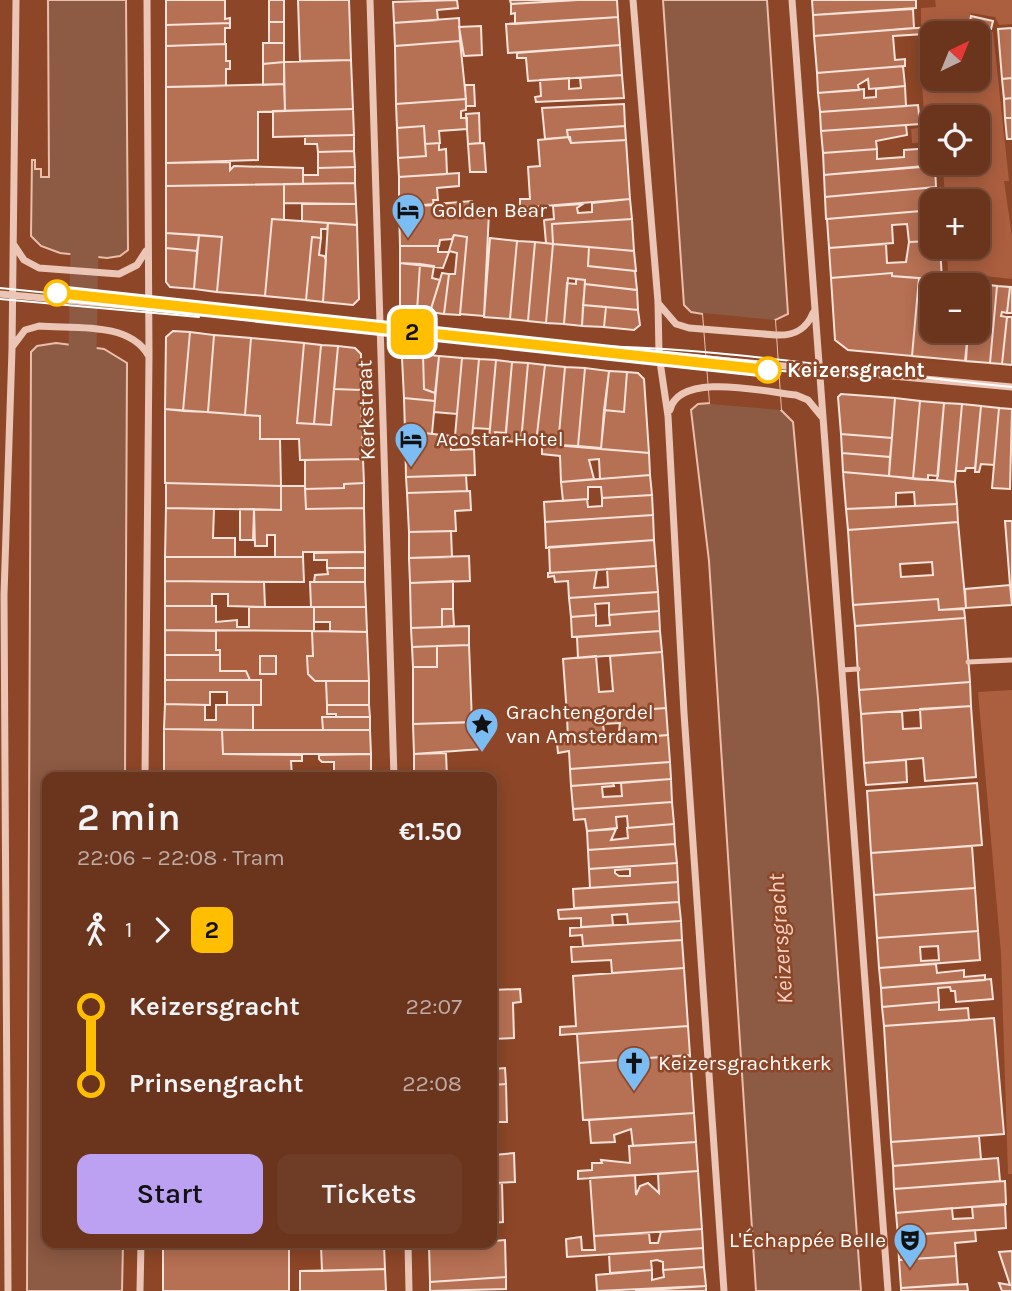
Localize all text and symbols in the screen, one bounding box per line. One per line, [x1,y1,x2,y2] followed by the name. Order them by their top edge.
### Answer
[920,21,990,91] north arrow
[920,21,990,343] map controls
[920,105,990,175] button: locate
[920,189,990,259] button: +
[389,191,427,240] hotel icon: Golden Bear
[432,198,547,222] place label: Golden Bear
[920,273,990,343] button: −
[44,280,70,306] unlabelled marker
[389,309,435,355] line badge: 2
[405,318,419,346] text: 2
[755,357,781,383] marker: Keizersgracht
[787,358,925,382] place label: Keizersgracht
[352,359,380,461] street label: Kerkstraat
[392,420,430,469] hotel icon: Acostar Hotel
[436,427,564,451] place label: Acostar Hotel
[506,700,658,748] place label: Grachtengordel van Amsterdam
[463,705,501,754] place icon: Grachtengordel van Amsterdam
[77,795,181,840] text: 2 min
[399,816,462,847] text: €1.50
[77,844,285,871] text: 22:06 – 22:08 · Tram
[762,872,799,1005] water label: Keizersgracht
[77,911,115,949] icon: walk
[143,911,181,949] icon: forward
[125,916,133,943] text: 1
[205,916,219,944] text: 2
[129,991,300,1022] text: Keizersgracht
[406,993,462,1020] text: 22:07
[615,1044,653,1093] church icon: Keizersgrachtkerk
[658,1051,832,1075] place label: Keizersgrachtkerk
[129,1068,304,1099] text: Prinsengracht
[402,1070,462,1097] text: 22:08
[77,1154,263,1234] button: Start
[277,1154,462,1234] button: Tickets
[891,1221,929,1270] theatre icon: L'Échappée Belle
[729,1228,886,1252] place label: L'Échappée Belle

